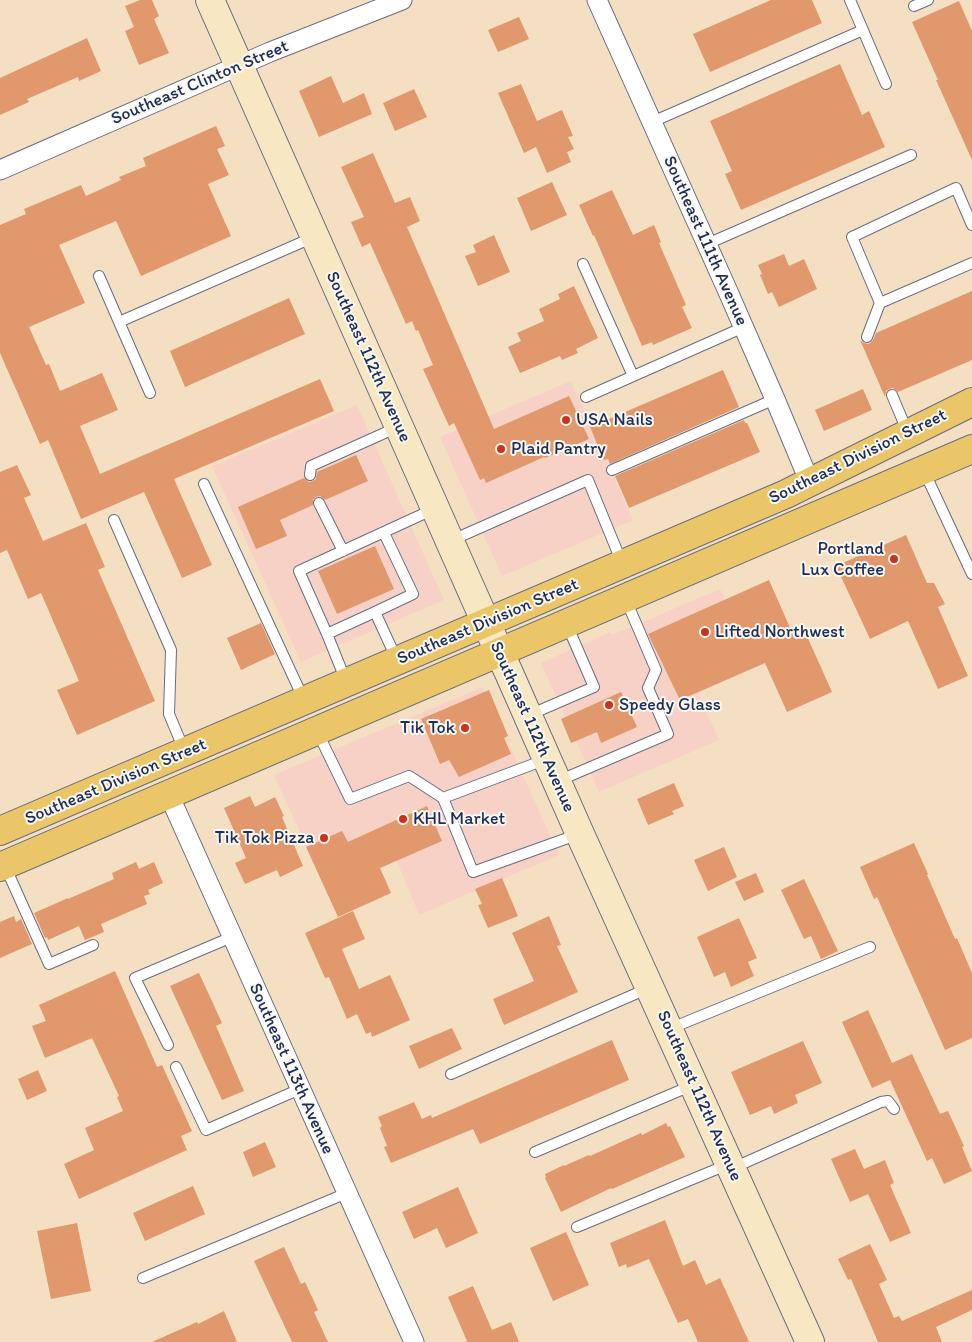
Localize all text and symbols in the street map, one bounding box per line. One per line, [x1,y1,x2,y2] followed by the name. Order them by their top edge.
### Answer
[108,36,292,130] street label: Southeast Clinton Street
[658,153,752,329] street label: Southeast 111th Avenue
[321,268,415,446] street label: Southeast 112th Avenue
[766,405,950,509] street label: Southeast Division Street
[576,409,653,431] place label: USA Nails
[560,414,572,426] marker: USA Nails
[511,438,606,460] place label: Plaid Pantry
[495,443,507,455] marker: Plaid Pantry
[801,538,884,580] place label: Portland Lux Coffee
[888,553,900,565] marker: Portland Lux Coffee
[394,574,582,670] street label: Southeast Division Street
[715,621,845,643] place label: Lifted Northwest
[699,626,711,638] marker: Lifted Northwest
[485,638,579,816] street label: Southeast 112th Avenue
[619,694,721,716] place label: Speedy Glass
[603,699,615,711] marker: Speedy Glass
[400,717,455,739] place label: Tik Tok
[459,722,471,734] marker: Tik Tok
[22,734,210,830] street label: Southeast Division Street
[413,808,505,830] place label: KHL Market
[397,813,409,825] marker: KHL Market
[215,827,314,849] place label: Tik Tok Pizza
[318,832,330,844] marker: Tik Tok Pizza
[244,980,338,1158] street label: Southeast 113th Avenue
[652,1007,746,1185] street label: Southeast 112th Avenue

